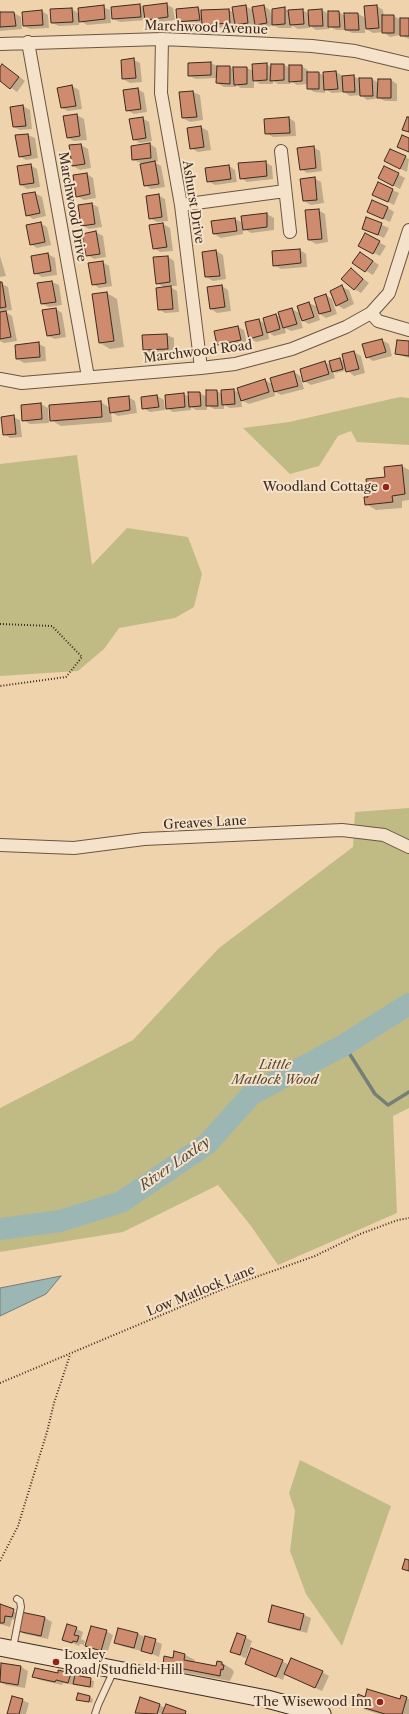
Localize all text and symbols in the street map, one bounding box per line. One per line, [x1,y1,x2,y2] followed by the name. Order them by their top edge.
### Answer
[144,18,268,38] street label: Marchwood Avenue
[55,151,89,263] street label: Marchwood Drive
[179,159,207,245] street label: Ashurst Drive
[143,338,253,366] street label: Marchwood Road
[263,479,378,495] place label: Woodland Cottage
[381,482,391,492] marker: Woodland Cottage
[163,813,247,833] street label: Greaves Lane
[232,1057,318,1088] park label: Little Matlock Wood
[137,1134,213,1194] water label: River Loxley
[145,1262,257,1320] street label: Low Matlock Lane
[64,1647,183,1678] place label: Loxley Road/Studfield Hill
[51,1657,61,1667] marker: Loxley Road/Studfield Hill
[254,1694,372,1710] place label: The Wisewood Inn
[375,1697,385,1707] marker: The Wisewood Inn

